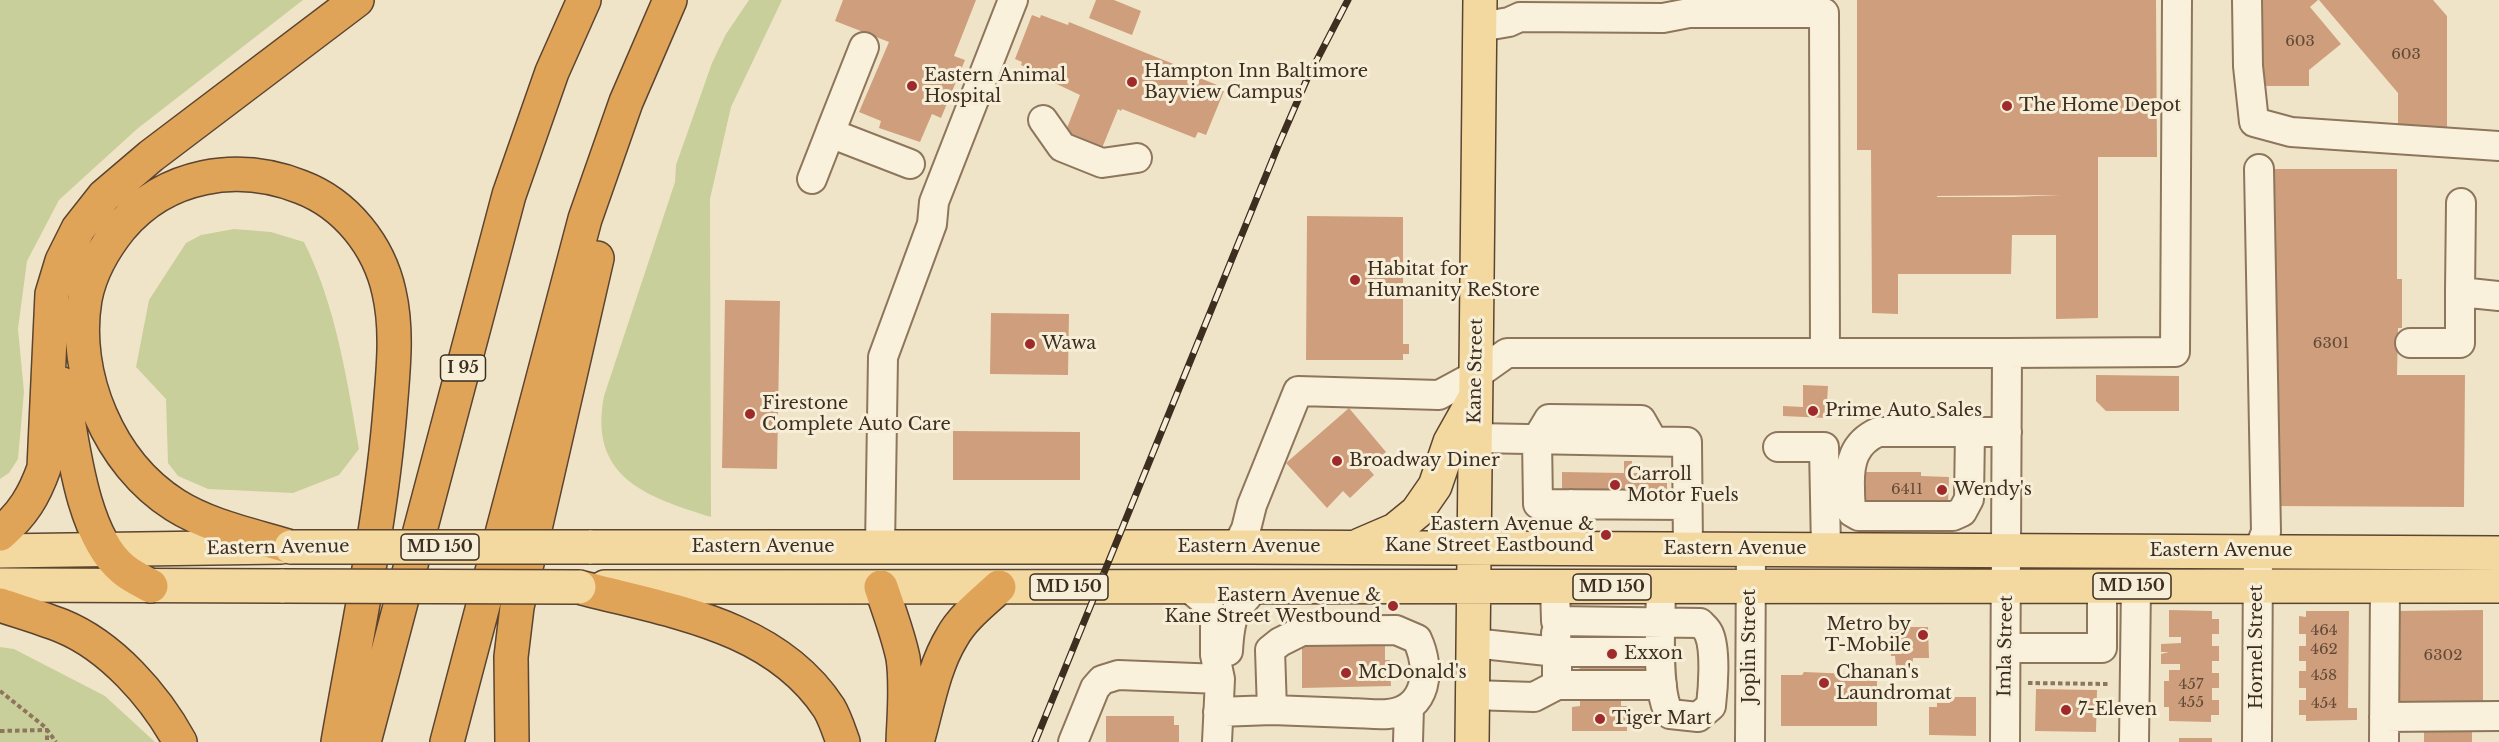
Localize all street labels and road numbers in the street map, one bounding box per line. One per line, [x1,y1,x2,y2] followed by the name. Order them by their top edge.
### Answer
[1464,318,1488,424] street label: Kane Street
[440,355,486,381] road number: I 95
[401,534,479,560] road number: MD 150
[206,536,350,560] street label: Eastern Avenue
[691,536,835,558] street label: Eastern Avenue
[1177,536,1321,558] street label: Eastern Avenue
[1663,538,1807,560] street label: Eastern Avenue
[2149,540,2293,562] street label: Eastern Avenue
[2093,573,2171,599] road number: MD 150
[1030,574,1108,600] road number: MD 150
[1573,574,1651,600] road number: MD 150
[2246,585,2268,709] street label: Hornel Street
[1739,589,1761,703] street label: Joplin Street
[1994,595,2018,697] street label: Imla Street

